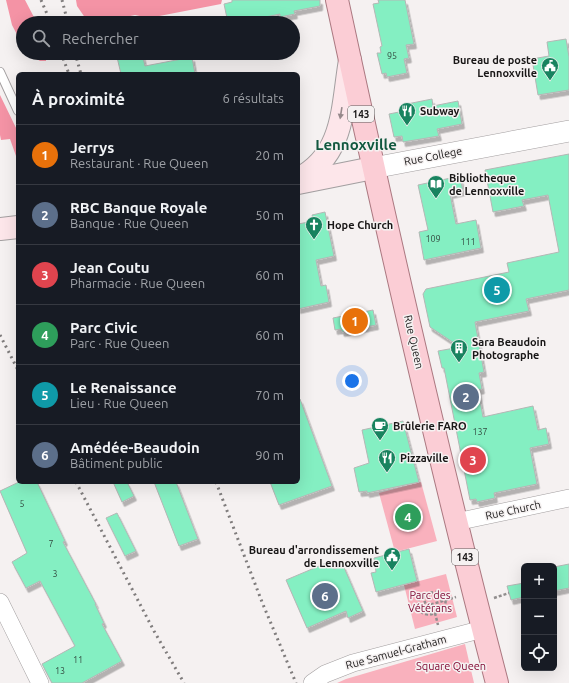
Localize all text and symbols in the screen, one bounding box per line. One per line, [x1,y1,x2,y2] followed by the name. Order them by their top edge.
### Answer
[16,16,300,60] search box
[30,27,52,49] icon: search
[62,30,139,47] text: Rechercher
[387,51,397,61] house number: 95
[453,54,537,79] place label: Bureau de poste Lennoxville
[540,56,560,81] public building icon: Bureau de poste Lennoxville
[32,89,125,108] text: À proximité
[223,91,284,105] text: 6 résultats
[397,101,417,126] restaurant icon: Subway
[420,105,460,117] place label: Subway
[338,106,344,119] one-way arrow
[348,106,374,122] road number: 143
[315,136,397,153] district label: Lennoxville
[70,139,114,156] text: Jerrys
[403,144,463,168] street label: Rue College
[41,148,49,162] text: 1
[255,148,284,162] text: 20 m
[70,156,208,170] text: Restaurant · Rue Queen
[449,172,524,197] place label: Bibliotheque de Lennoxville
[426,174,446,199] library icon: Bibliotheque de Lennoxville
[70,199,207,216] text: RBC Banque Royale
[41,208,49,222] text: 2
[255,208,284,222] text: 50 m
[304,215,324,240] church icon: Hope Church
[70,216,189,230] text: Banque · Rue Queen
[327,219,393,231] place label: Hope Church
[425,234,441,244] house number: 109
[460,237,476,247] house number: 111
[70,259,149,276] text: Jean Coutu
[41,268,49,282] text: 3
[255,268,284,282] text: 60 m
[484,275,510,305] pin: 5
[70,276,205,290] text: Pharmacie · Rue Queen
[342,306,368,336] pin: 1
[402,314,426,370] street label: Rue Queen
[70,319,137,336] text: Parc Civic
[41,328,49,342] text: 4
[255,328,284,342] text: 60 m
[70,336,169,350] text: Parc · Rue Queen
[472,336,546,361] place label: Sara Beaudoin Photographe
[449,338,469,363] building icon: Sara Beaudoin Photographe
[342,371,362,391] your location
[70,379,177,396] text: Le Renaissance
[453,382,479,412] pin: 2
[41,388,49,402] text: 5
[255,388,284,402] text: 70 m
[70,396,169,410] text: Lieu · Rue Queen
[370,416,390,441] cafe icon: Brûlerie FARO
[393,420,467,432] place label: Brûlerie FARO
[472,427,488,437] house number: 137
[70,439,200,456] text: Amédée-Beaudoin
[460,445,486,475] pin: 3
[41,448,49,462] text: 6
[255,448,284,462] text: 90 m
[377,448,397,473] restaurant icon: Pizzaville
[400,452,448,464] place label: Pizzaville
[70,456,162,470] text: Bâtiment public
[484,498,542,522] street label: Rue Church
[19,499,25,509] house number: 5
[395,502,421,532] pin: 4
[48,539,54,549] house number: 7
[249,544,379,569] place label: Bureau d'arrondissement de Lennoxville
[382,546,402,571] public building icon: Bureau d'arrondissement de Lennoxville
[452,549,478,565] road number: 143
[521,563,557,671] map controls
[521,563,557,599] button: +
[52,569,58,579] house number: 3
[312,581,338,611] pin: 6
[408,589,452,614] park label: Parc des Vétérans
[521,599,557,635] button: −
[344,633,448,671] street label: Rue Samuel-Gratham
[521,635,557,671] button: locate
[73,655,83,665] house number: 11
[416,660,486,672] park label: Square Queen
[55,666,65,676] house number: 13

